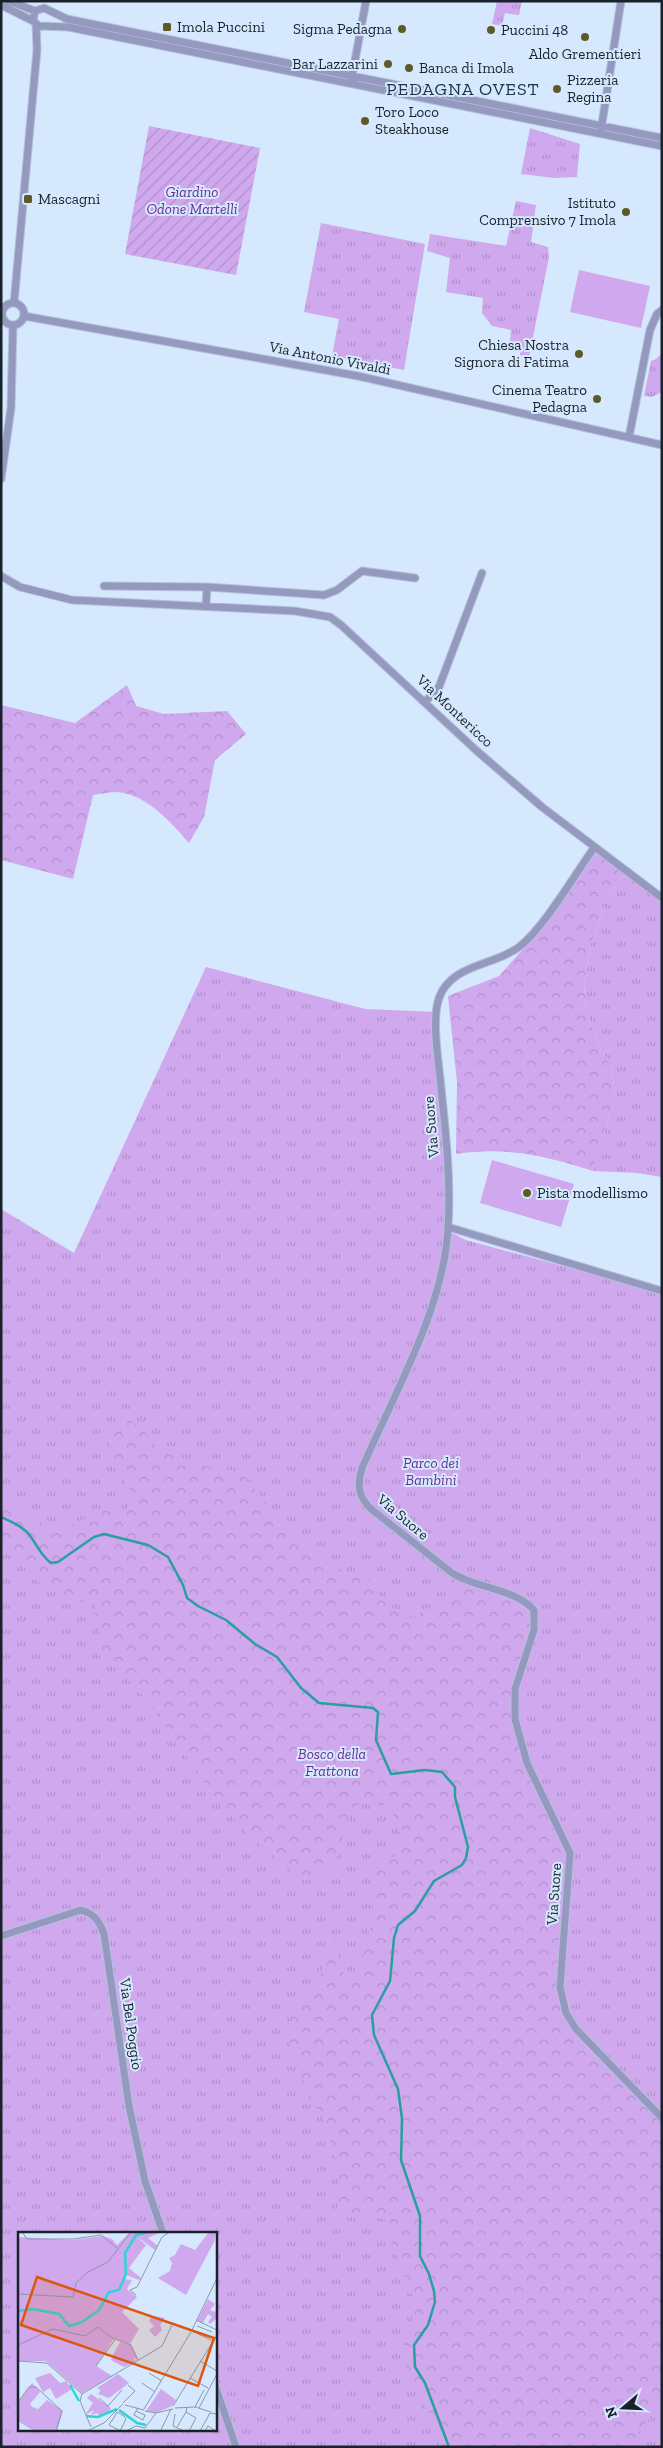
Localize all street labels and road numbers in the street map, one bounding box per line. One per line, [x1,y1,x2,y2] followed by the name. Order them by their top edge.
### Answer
[267,337,392,379] street label: Via Antonio Vivaldi
[412,670,497,751] street label: Via Montericco
[419,1095,443,1160] street label: Via Suore
[373,1490,432,1544] street label: Via Suore
[543,1863,565,1926] street label: Via Suore
[116,1976,146,2071] street label: Via Bel Poggio

